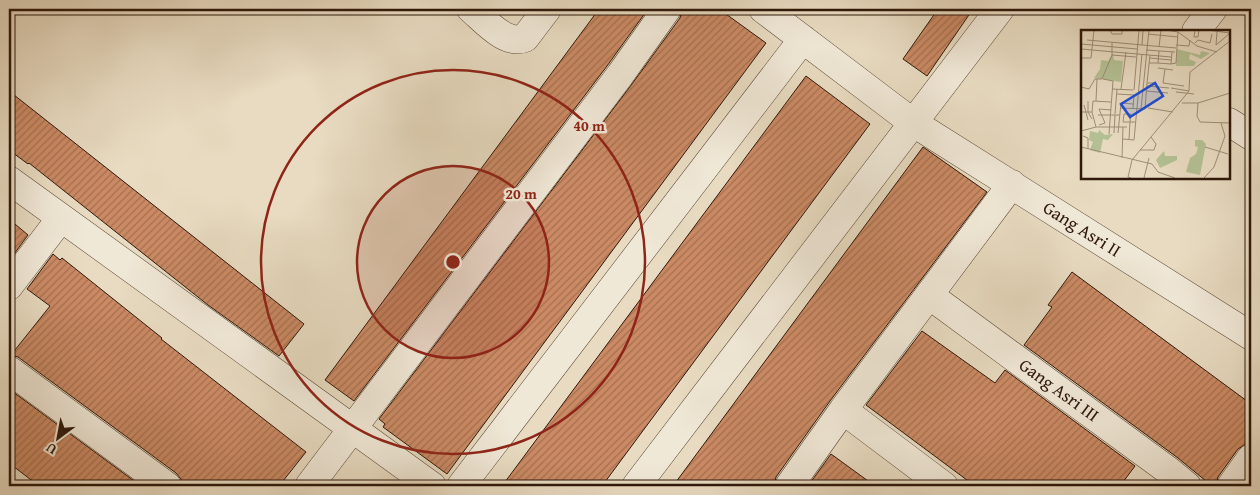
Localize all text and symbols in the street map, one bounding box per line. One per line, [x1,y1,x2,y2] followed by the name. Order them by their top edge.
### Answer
[1081,30,1230,179] inset map
[573,115,605,136] text: 40 m
[505,183,537,204] text: 20 m
[1038,194,1127,263] street label: Gang Asri II
[444,253,462,271] centre of rings
[1014,351,1105,428] street label: Gang Asri III
[32,412,82,462] north arrow
[41,438,60,460] text: U

